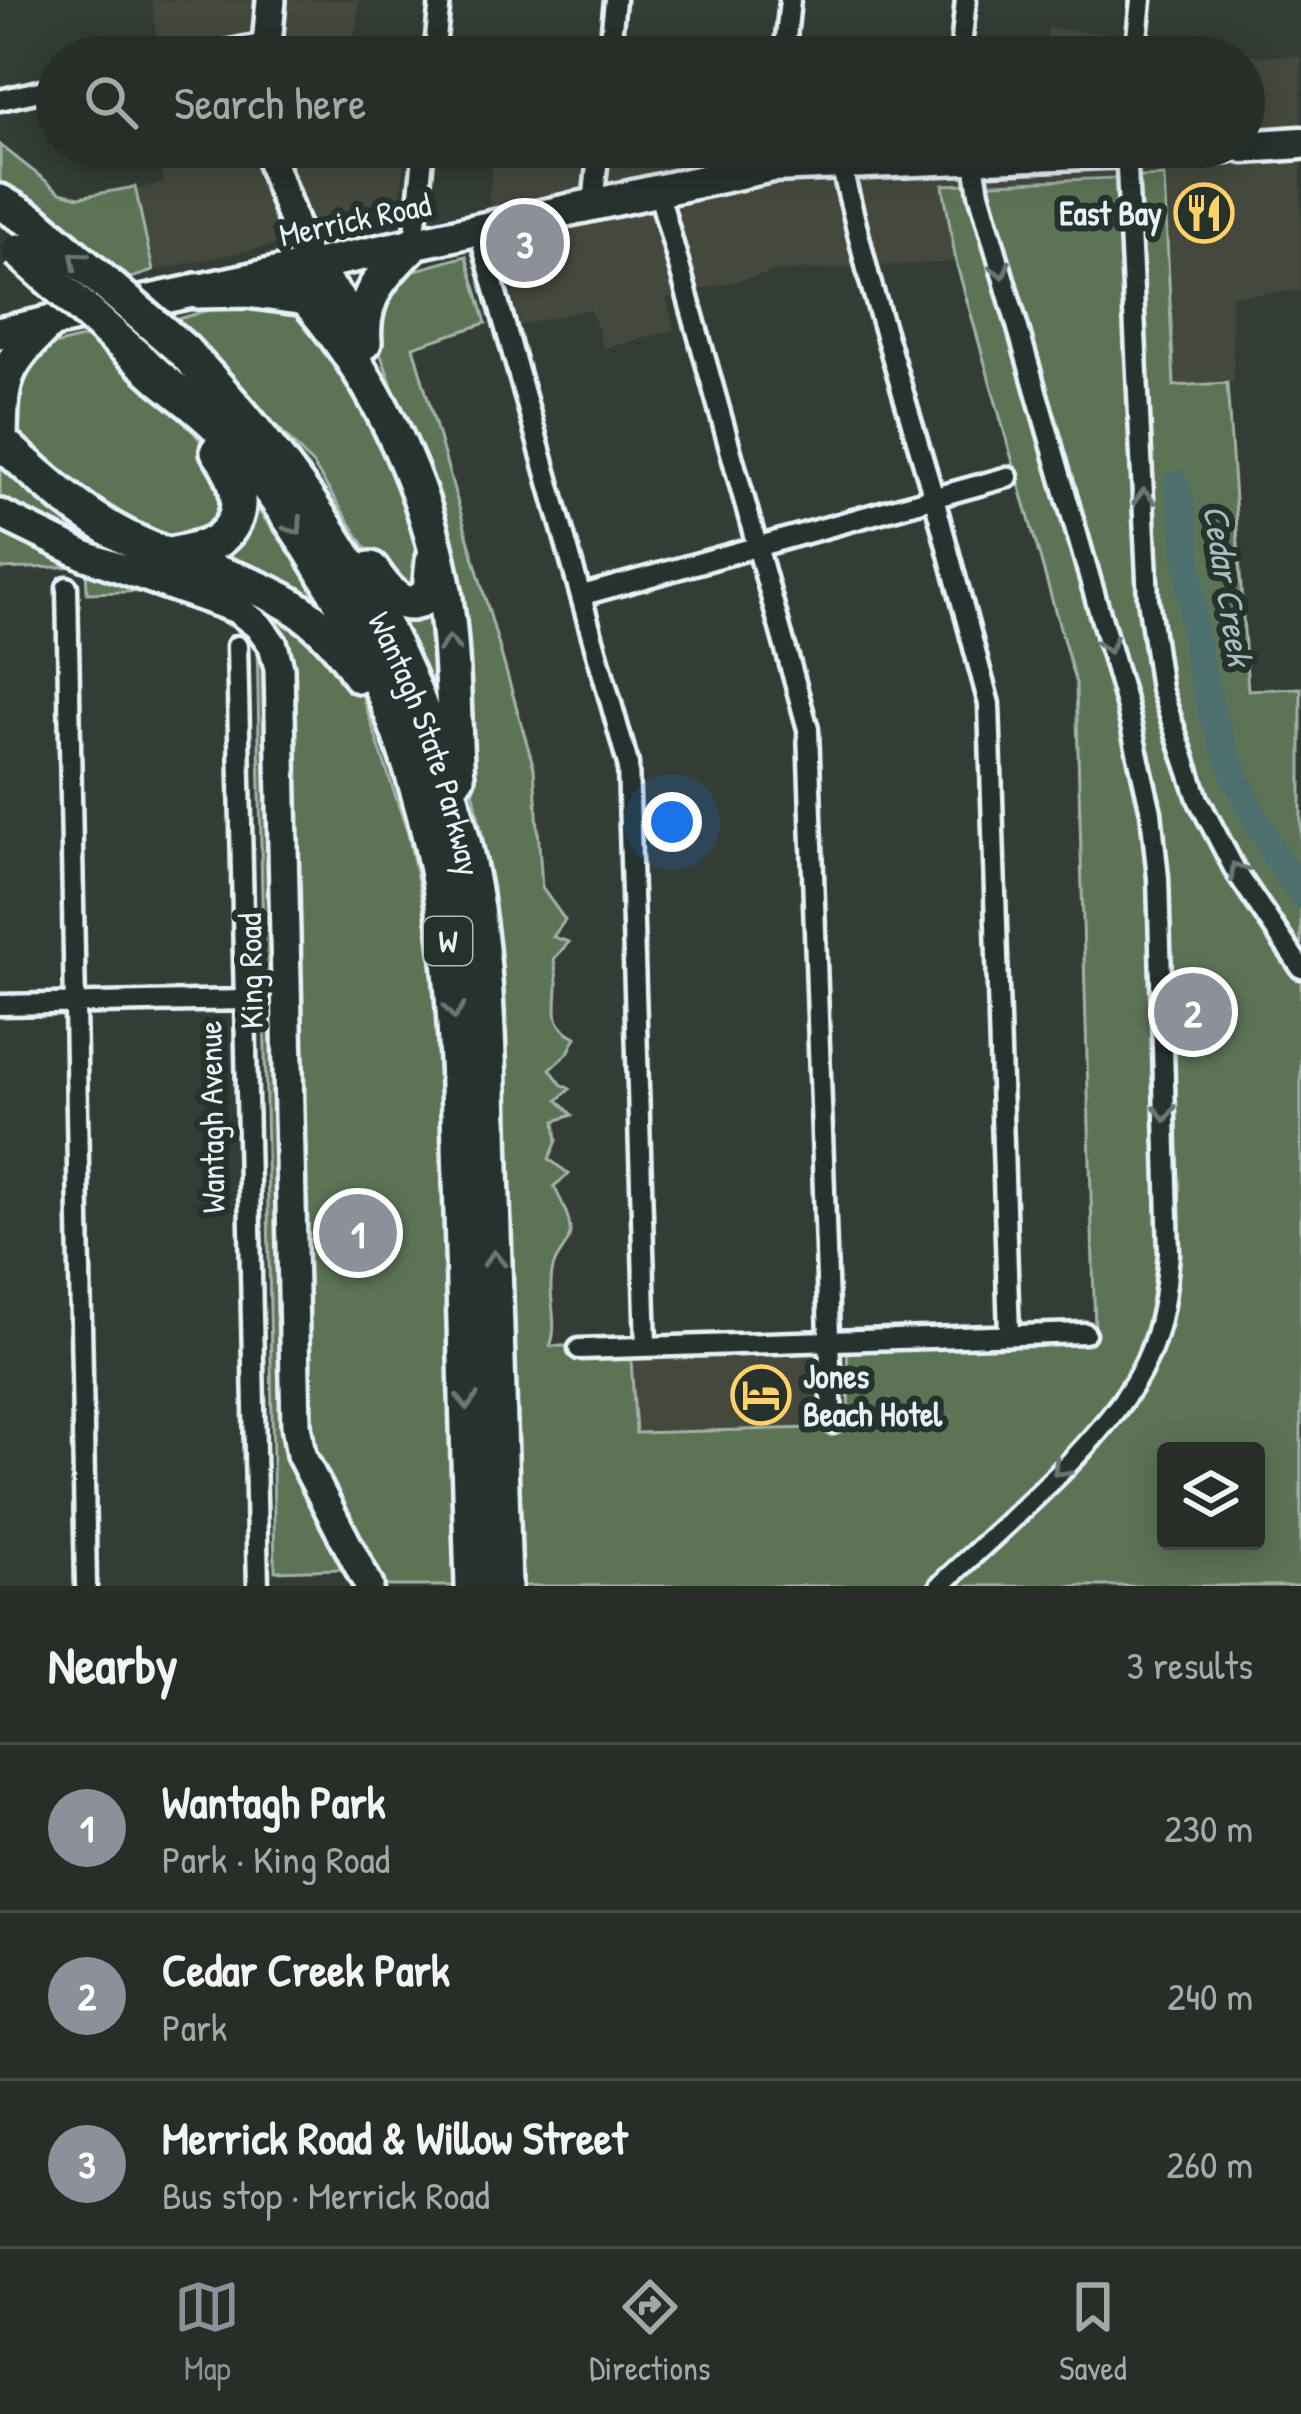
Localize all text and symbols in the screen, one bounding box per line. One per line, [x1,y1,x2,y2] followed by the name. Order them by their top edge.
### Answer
[36,36,1265,168] search box
[78,69,144,135] icon: search
[174,72,366,133] text: Search here
[275,181,435,257] street label: Merrick Road
[1173,182,1235,244] restaurant icon: East Bay
[1059,191,1162,237] place label: East Bay
[486,198,564,288] pin: 3
[69,252,91,273] one-way arrow
[986,259,1011,280] one-way arrow
[1131,487,1157,506] one-way arrow
[1192,501,1266,672] water label: Cedar Creek
[281,514,303,536] one-way arrow
[358,604,492,880] street label: Wantagh State Parkway
[1094,633,1119,654] one-way arrow
[436,634,462,653] one-way arrow
[642,792,702,852] your location
[1229,861,1251,883] one-way arrow
[227,913,274,1029] street label: King Road
[424,917,472,965] road number: W
[1154,967,1232,1057] pin: 2
[441,1002,467,1021] one-way arrow
[187,1020,236,1214] street label: Wantagh Avenue
[1152,1104,1178,1123] one-way arrow
[319,1188,397,1278] pin: 1
[481,1249,507,1268] one-way arrow
[803,1354,943,1436] place label: Jones Beach Hotel
[730,1364,792,1426] hotel icon: Jones Beach Hotel
[454,1392,480,1411] one-way arrow
[1157,1442,1265,1550] map controls
[1157,1442,1265,1550] button: layers
[1052,1454,1074,1476] one-way arrow
[48,1630,178,1699] text: Nearby
[1127,1638,1253,1691] text: 3 results
[162,1771,385,1832] text: Wantagh Park
[80,1801,94,1854] text: 1
[1164,1801,1253,1854] text: 230 m
[162,1832,390,1885] text: Park · King Road
[162,1939,450,2000] text: Cedar Creek Park
[78,1969,96,2022] text: 2
[1167,1969,1253,2022] text: 240 m
[162,2000,227,2053] text: Park
[162,2107,627,2168] text: Merrick Road & Willow Street
[78,2137,96,2190] text: 3
[1166,2137,1253,2190] text: 260 m
[162,2168,490,2221] text: Bus stop · Merrick Road
[174,2274,240,2390] tab: Map
[589,2274,711,2390] tab: Directions
[1059,2274,1127,2390] tab: Saved

